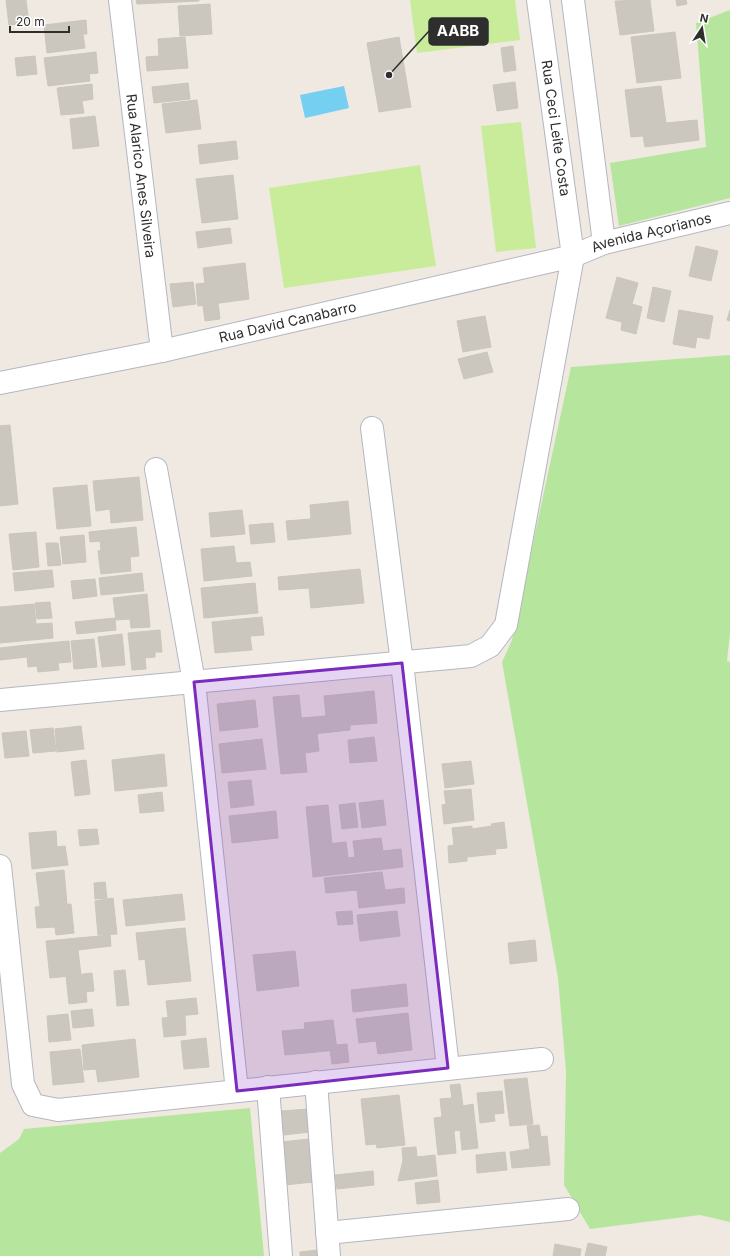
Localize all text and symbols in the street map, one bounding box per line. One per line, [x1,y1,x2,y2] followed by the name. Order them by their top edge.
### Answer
[10,8,69,34] scale bar
[682,8,722,48] north arrow
[699,10,710,26] text: N
[16,14,45,29] text: 20 m
[429,18,488,45] callout: AABB
[437,21,479,40] text: AABB
[539,59,574,197] street label: Rua Ceci Leite Costa
[123,93,160,259] street label: Rua Alarico Anes Silveira
[588,209,713,256] street label: Avenida Açorianos
[217,297,358,346] street label: Rua David Canabarro

